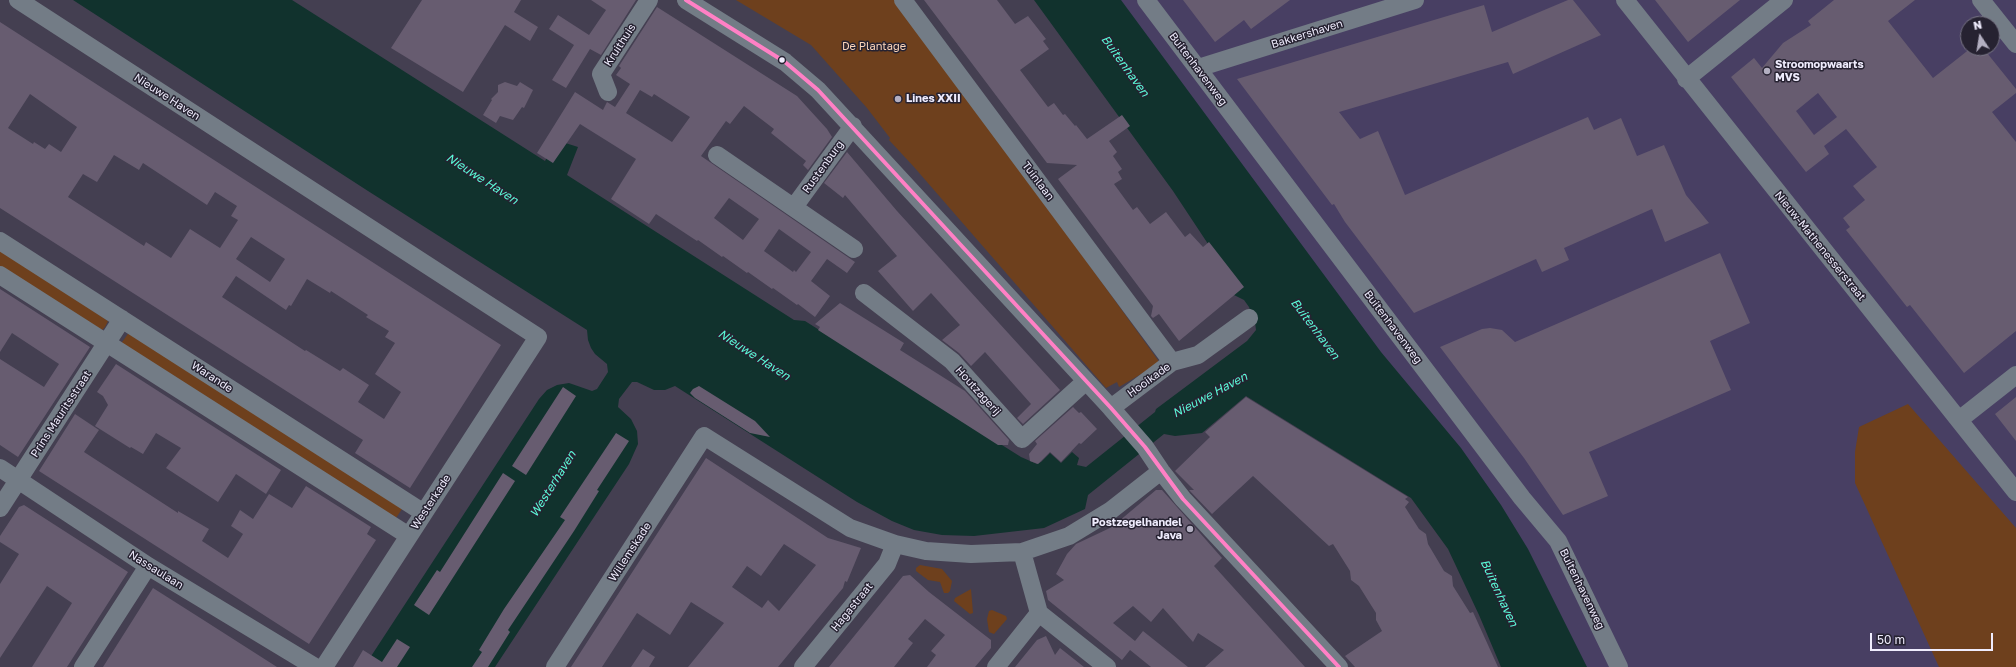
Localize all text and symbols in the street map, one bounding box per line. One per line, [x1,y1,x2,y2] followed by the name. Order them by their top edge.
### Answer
[1960,16,2000,56] north arrow
[1270,17,1344,51] street label: Bakkershaven
[1972,18,1983,32] text: N
[601,21,639,69] street label: Kruithuis
[1166,30,1230,108] street label: Buitenhavenweg
[1098,32,1152,100] water label: Buitenhaven
[842,40,906,54] park label: De Plantage
[777,55,787,65] unlabelled marker
[1775,58,1864,84] place label: Stroomopwaarts MVS
[1762,66,1772,76] marker: Stroomopwaarts MVS
[132,71,202,123] street label: Nieuwe Haven
[906,92,961,106] place label: Lines XXII
[893,94,903,104] marker: Lines XXII
[800,138,846,196] street label: Rustenburg
[443,150,521,208] water label: Nieuwe Haven
[1019,159,1057,203] street label: Tuinlaan
[1772,189,1868,303] street label: Nieuw-Mathenesserstraat
[1361,288,1425,366] street label: Buitenhavenweg
[1287,296,1343,362] water label: Buitenhaven
[715,326,793,384] water label: Nieuwe Haven
[189,359,235,395] street label: Warande
[1125,360,1173,400] street label: Hooikade
[953,364,1003,418] street label: Houtzagerij
[28,368,94,460] street label: Prins Mauritsstraat
[1170,369,1250,421] water label: Nieuwe Haven
[527,448,579,520] water label: Westerhaven
[408,472,454,532] street label: Westerkade
[1092,516,1182,542] place label: Postzegelhandel Java
[606,520,654,584] street label: Willemskade
[1185,524,1195,534] marker: Postzegelhandel Java
[1557,546,1607,632] street label: Buitenhavenweg
[126,548,186,592] street label: Nassaulaan
[1477,557,1521,629] water label: Buitenhaven
[828,580,876,634] street label: Hagastraat
[1872,625,1995,651] scale bar
[1877,632,1905,647] text: 50 m

